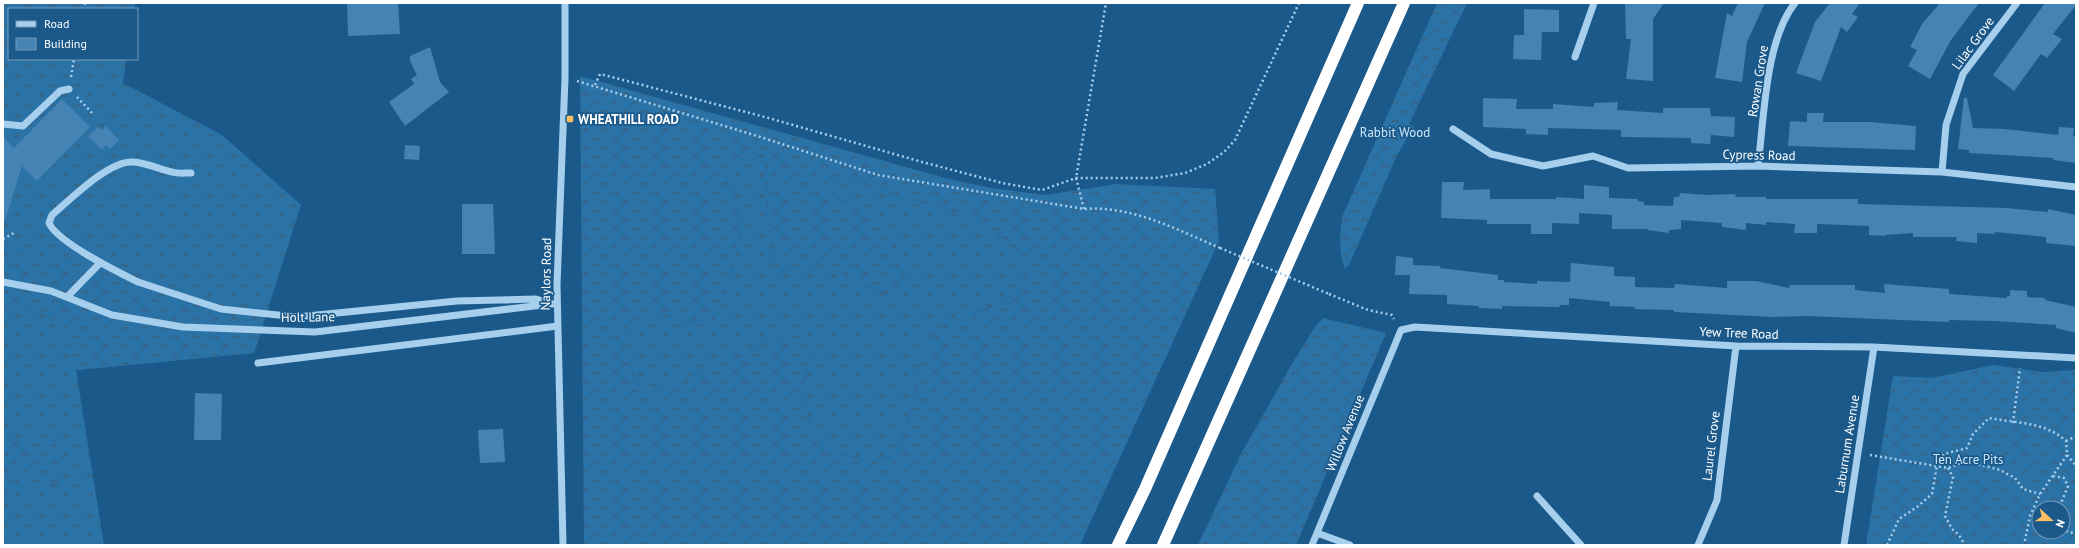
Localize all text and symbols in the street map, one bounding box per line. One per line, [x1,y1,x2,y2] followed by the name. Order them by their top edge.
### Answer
[8,8,138,60] legend
[1948,13,1998,73] street label: Lilac Grove
[44,16,69,31] text: Road
[44,36,87,51] text: Building
[1744,44,1772,118] street label: Rowan Grove
[578,111,679,128] place label: WHEATHILL ROAD
[565,114,575,124] marker: WHEATHILL ROAD
[1360,124,1430,141] park label: Rabbit Wood
[1722,146,1796,164] street label: Cypress Road
[537,237,555,311] street label: Naylors Road
[281,308,335,326] street label: Holt Lane
[1699,323,1779,343] street label: Yew Tree Road
[1322,392,1368,474] street label: Willow Avenue
[1831,393,1863,495] street label: Laburnum Avenue
[1698,410,1724,482] street label: Laurel Grove
[1933,451,2003,468] park label: Ten Acre Pits
[2031,500,2071,540] north arrow
[2053,518,2068,529] text: N

